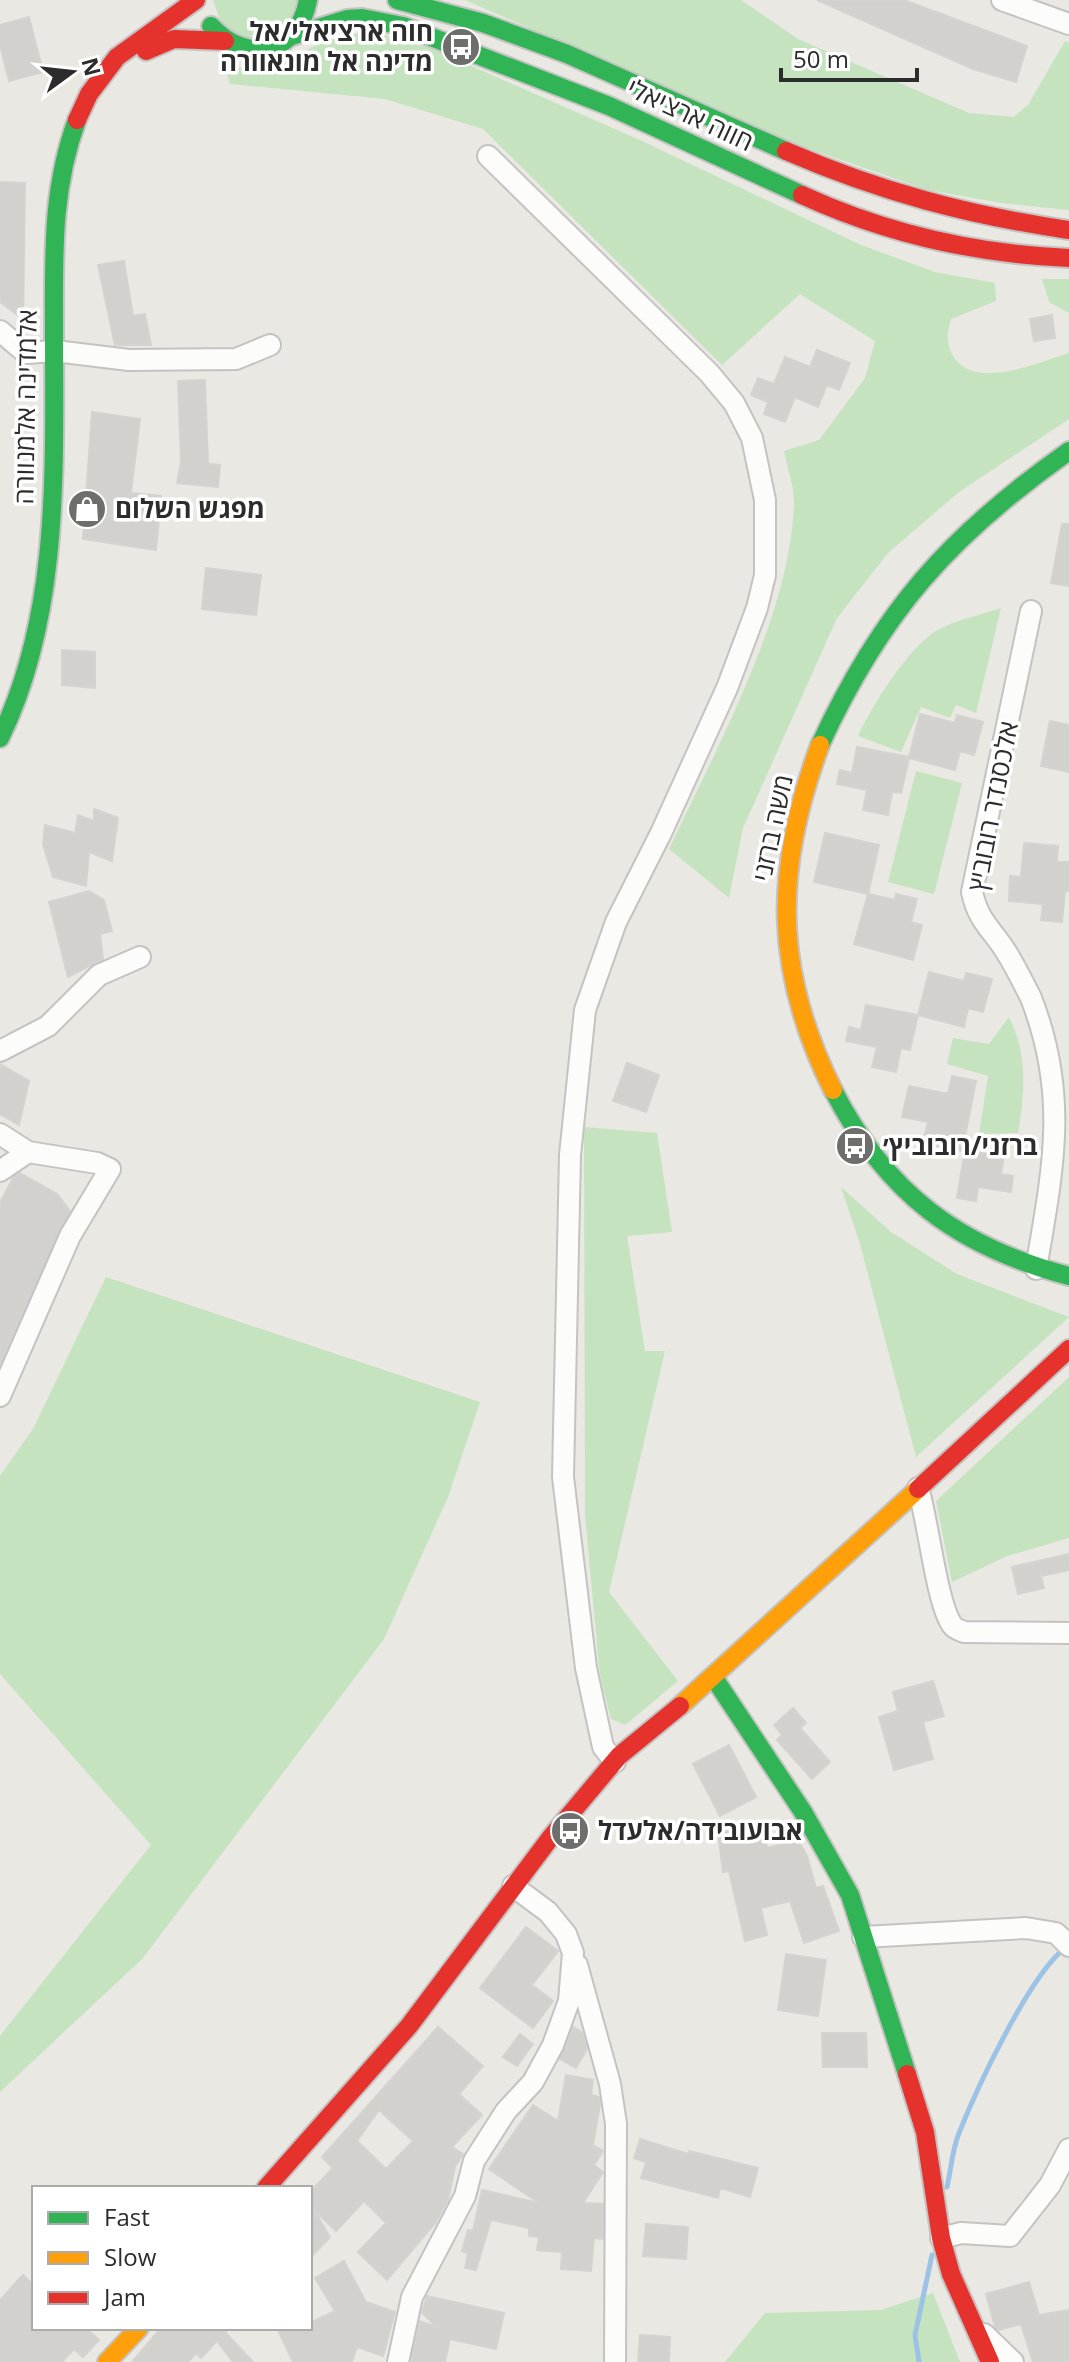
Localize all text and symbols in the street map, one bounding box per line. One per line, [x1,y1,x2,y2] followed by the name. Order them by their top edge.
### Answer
[220,13,433,79] place label: חוה ארציאלי/אל מדינה אל מונאוורה
[440,26,482,68] bus stop icon: חוה ארציאלי/אל מדינה אל מונאוורה
[32,32,112,112] north arrow
[781,32,917,82] scale bar
[793,42,849,75] text: 50 m
[75,54,109,79] text: N
[621,69,760,159] street label: חווה ארציאלי
[5,309,45,505] street label: אלמדינה אלמנוורה
[66,488,108,530] shop icon: מפגש השלום
[115,490,265,526] place label: מפגש השלום
[958,718,1026,894] street label: אלכסנדר רובוביץ
[743,771,801,885] street label: משה ברזני
[834,1125,876,1167] bus stop icon: ברזני/רובוביץ׳
[883,1127,1038,1163] place label: ברזני/רובוביץ׳
[549,1810,591,1852] bus stop icon: אבועובידה/אלעדל
[598,1812,803,1848] place label: אבועובידה/אלעדל
[32,2186,312,2330] legend
[104,2200,150,2233] text: Fast
[104,2240,157,2273] text: Slow
[102,2280,146,2313] text: Jam

